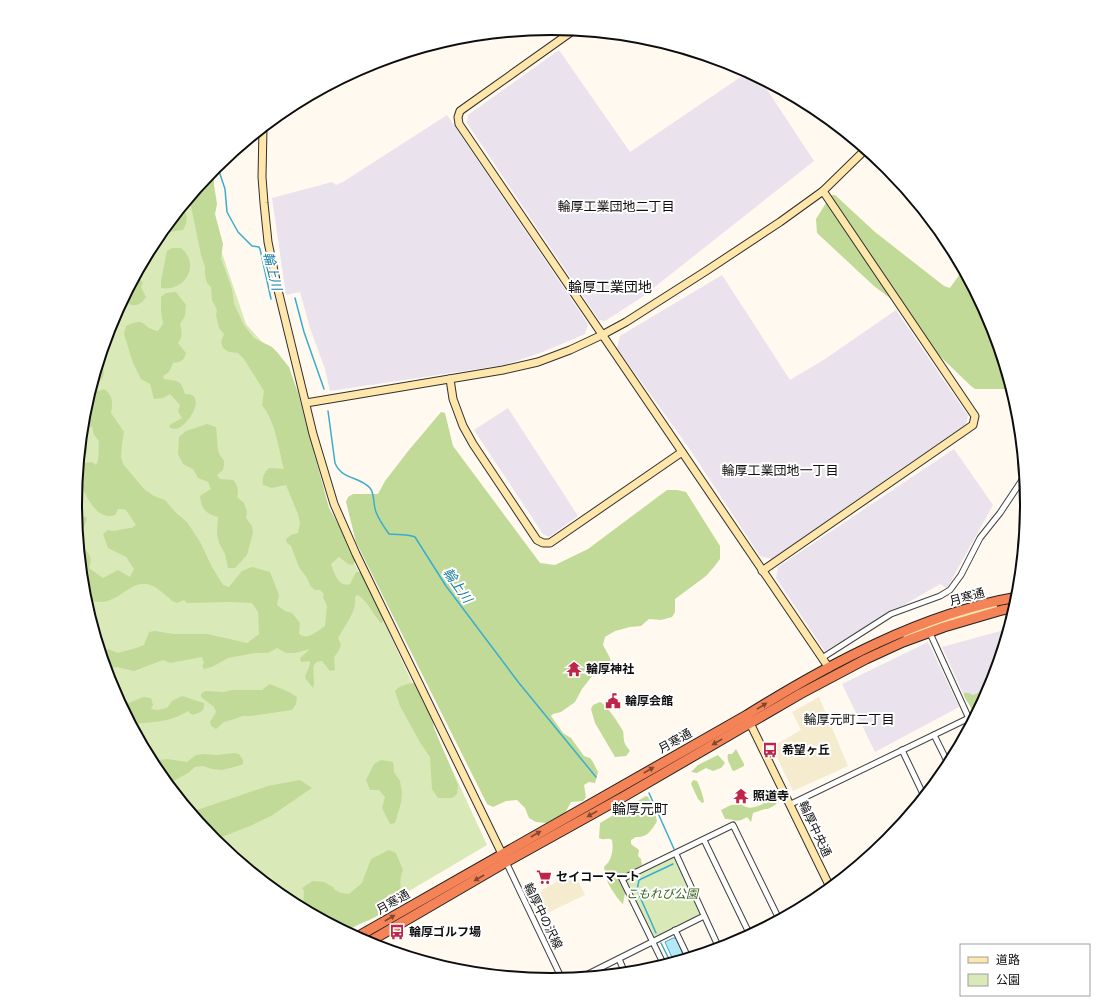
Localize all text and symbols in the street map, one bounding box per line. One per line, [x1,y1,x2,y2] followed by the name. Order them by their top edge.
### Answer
[557,198,675,215] district label: 輪厚工業団地二丁目
[260,250,286,294] water label: 輪上川
[568,278,652,296] district label: 輪厚工業団地
[721,462,839,479] district label: 輪厚工業団地一丁目
[439,564,477,608] water label: 輪上川
[948,585,986,608] street label: 月寒通
[565,660,583,678] temple icon: 輪厚神社
[586,661,634,676] place label: 輪厚神社
[604,692,622,710] public building icon: 輪厚会館
[625,693,673,708] place label: 輪厚会館
[756,702,768,709] one-way arrow
[803,711,895,728] district label: 輪厚元町二丁目
[655,725,694,756] street label: 月寒通
[712,738,722,746] one-way arrow
[761,741,779,759] bus stop icon: 希望ヶ丘
[782,742,830,757] place label: 希望ヶ丘
[643,766,655,773] one-way arrow
[732,787,750,805] temple icon: 照道寺
[753,788,789,803] place label: 照道寺
[796,798,835,859] street label: 輪厚中央通
[612,800,668,818] district label: 輪厚元町
[586,811,598,817] one-way arrow
[530,831,542,838] one-way arrow
[535,868,553,886] supermarket icon: セイコーマート
[556,869,640,884] place label: セイコーマート
[473,874,485,881] one-way arrow
[521,880,566,951] street label: 輪厚中の沢線
[373,886,412,917] street label: 月寒通
[626,886,700,901] park label: こもれび公園
[385,914,396,921] one-way arrow
[388,923,406,941] bus stop icon: 輪厚ゴルフ場
[409,924,481,939] place label: 輪厚ゴルフ場
[960,944,1090,996] legend
[996,952,1020,967] text: 道路
[996,972,1020,987] text: 公園

